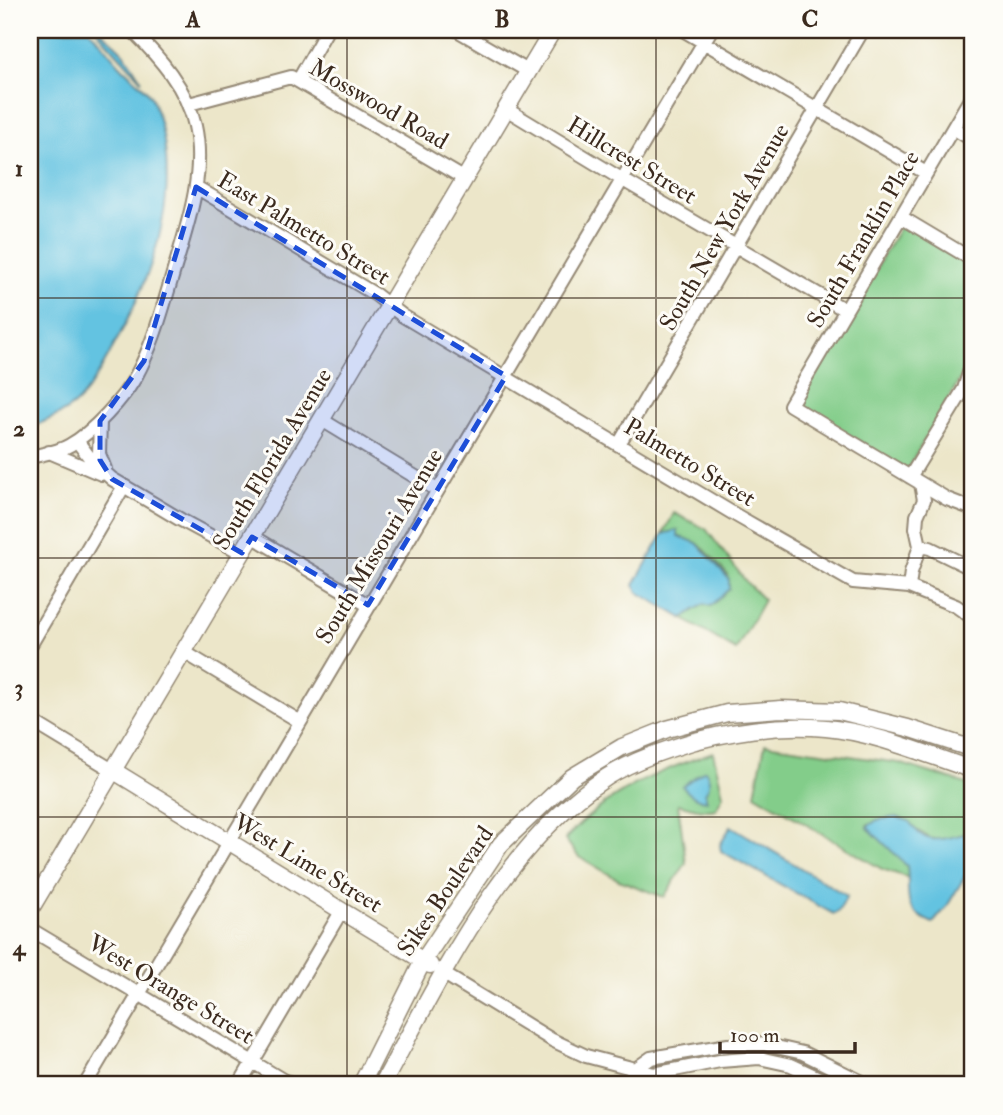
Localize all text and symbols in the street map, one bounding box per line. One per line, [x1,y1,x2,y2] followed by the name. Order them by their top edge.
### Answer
[185,5,201,34] text: A
[494,5,510,34] text: B
[802,5,818,34] text: C
[304,52,454,157] street label: Mosswood Road
[561,110,702,211] street label: Hillcrest Street
[652,118,796,336] street label: South New York Avenue
[800,145,927,333] street label: South Franklin Place
[15,154,23,183] text: 1
[212,165,396,292] street label: East Palmetto Street
[206,363,339,556] street label: South Florida Avenue
[618,411,761,514] street label: Palmetto Street
[13,414,25,443] text: 2
[309,443,450,650] street label: South Missouri Avenue
[15,673,23,702] text: 3
[227,806,388,920] street label: West Lime Street
[390,820,500,962] street label: Sikes Boulevard
[81,927,260,1051] street label: West Orange Street
[12,933,27,962] text: 4
[720,1010,854,1054] scale bar
[730,1022,780,1049] text: 100 m

